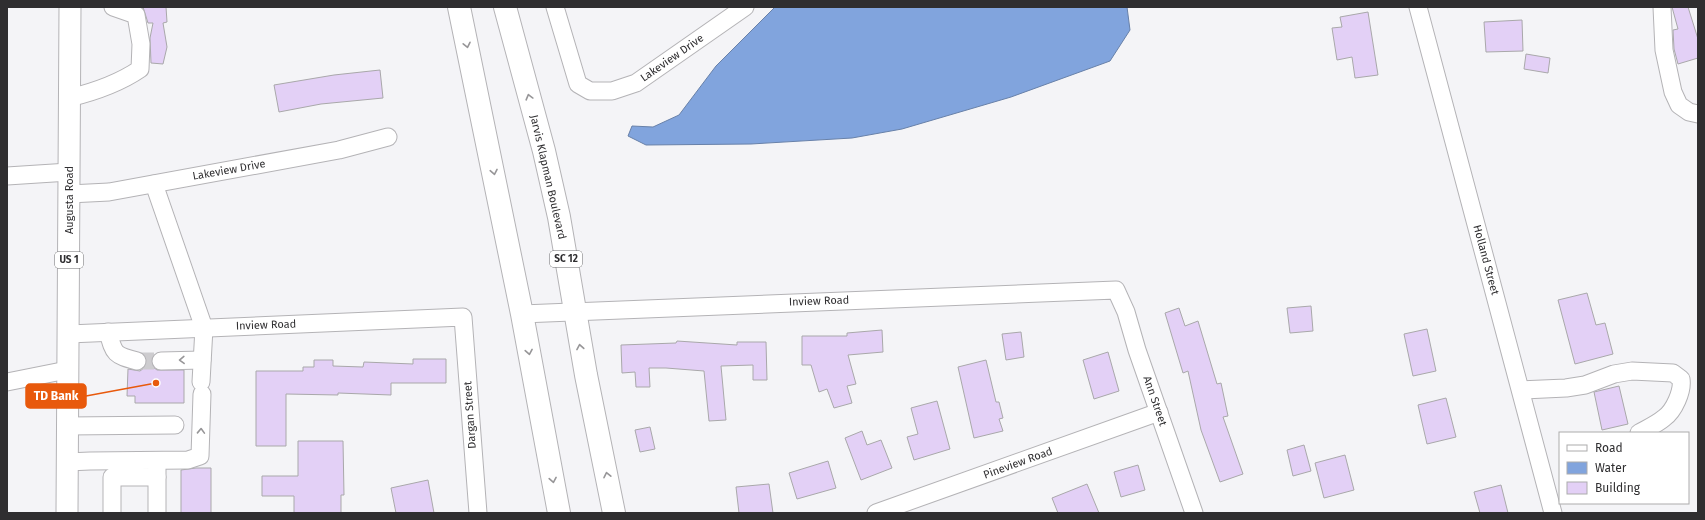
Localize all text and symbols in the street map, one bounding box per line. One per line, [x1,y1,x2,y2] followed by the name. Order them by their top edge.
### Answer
[638,31,706,85] street label: Lakeview Drive
[463,42,471,48] one-way arrow
[525,94,534,101] one-way arrow
[527,113,569,241] street label: Jarvis Klapman Boulevard
[191,157,267,183] street label: Lakeview Drive
[63,166,76,234] street label: Augusta Road
[489,169,497,176] one-way arrow
[1470,224,1502,297] street label: Holland Street
[550,251,582,267] road number: SC 12
[55,252,83,268] road number: US 1
[789,293,849,309] street label: Inview Road
[236,317,296,333] street label: Inview Road
[577,344,585,351] one-way arrow
[524,349,533,356] one-way arrow
[179,356,185,365] one-way arrow
[1140,374,1170,428] street label: Ann Street
[461,381,479,449] street label: Dargan Street
[26,384,86,408] callout: TD Bank
[34,389,79,403] text: TD Bank
[197,428,205,434] one-way arrow
[1559,432,1689,504] legend
[1595,441,1623,455] text: Road
[982,444,1054,482] street label: Pineview Road
[1595,461,1627,475] text: Water
[603,472,611,478] one-way arrow
[548,477,556,483] one-way arrow
[1595,481,1641,495] text: Building

